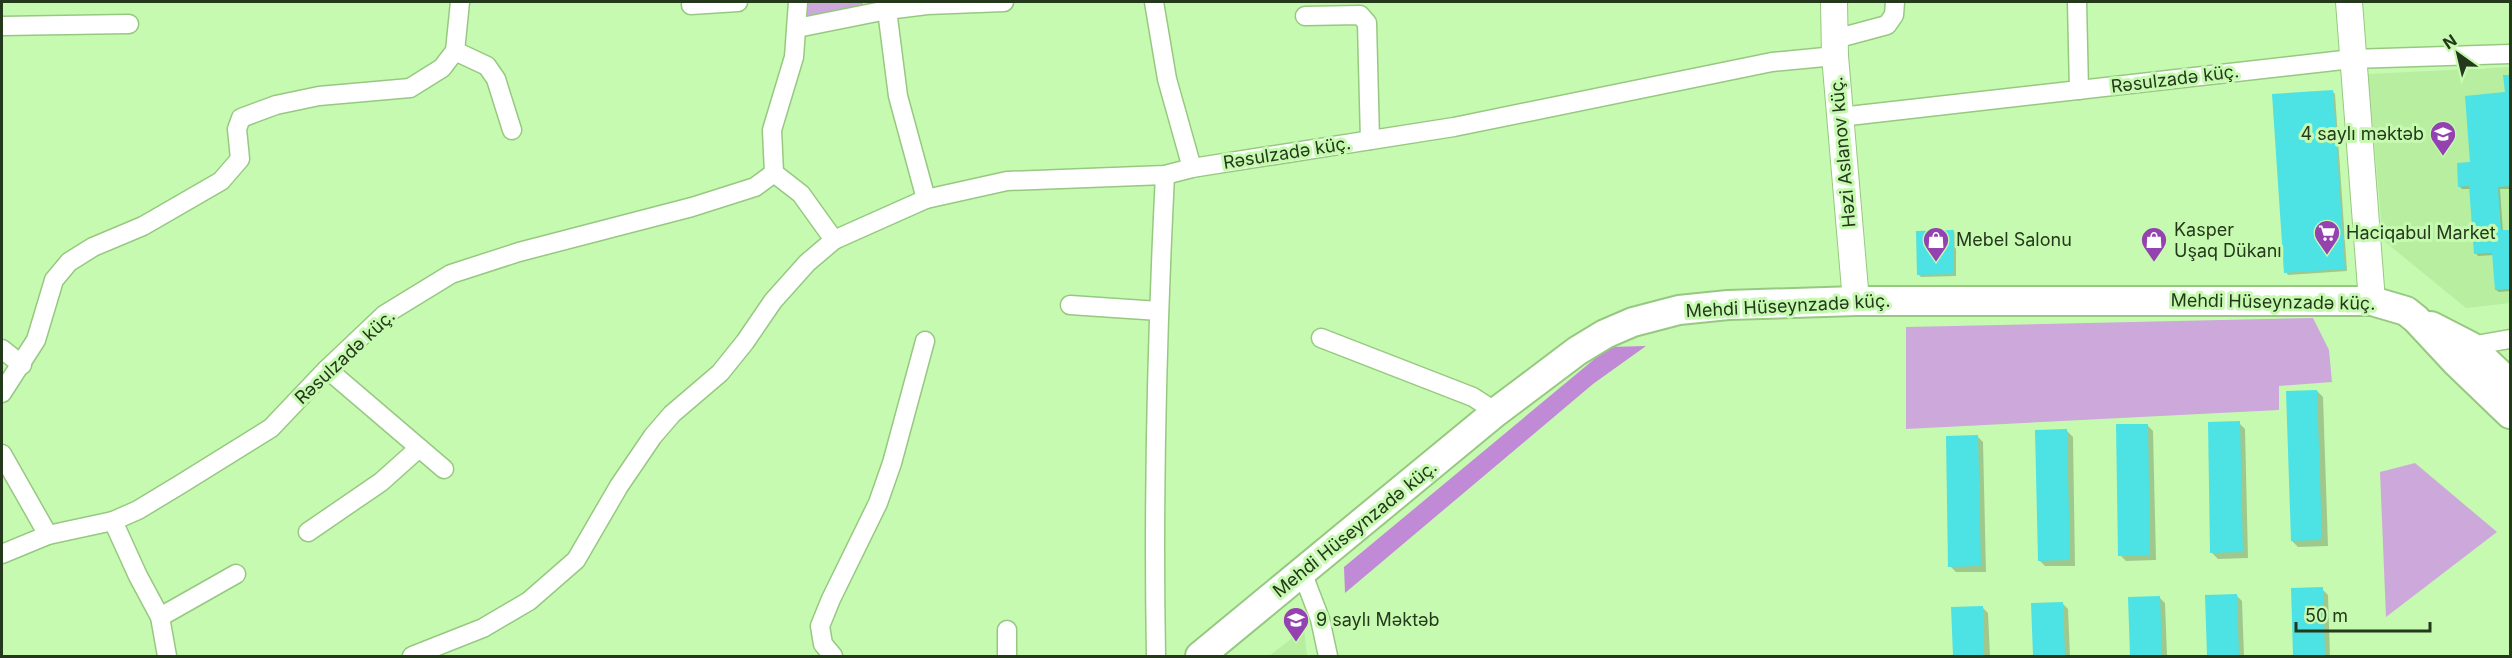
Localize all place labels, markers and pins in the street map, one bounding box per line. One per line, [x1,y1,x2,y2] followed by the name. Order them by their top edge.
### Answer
[2428,119,2458,157] school or university icon: 4 saylı məktəb
[2301,123,2424,144] place label: 4 saylı məktəb
[2312,218,2342,256] supermarket icon: Haciqabul Market
[2174,219,2282,261] place label: Kasper Uşaq Dükanı
[2346,222,2496,243] place label: Haciqabul Market
[1921,225,1951,263] shop icon: Mebel Salonu
[2139,225,2169,263] shop icon: Kasper Uşaq Dükanı
[1956,229,2072,250] place label: Mebel Salonu
[1281,605,1311,643] school or university icon: 9 saylı Məktəb
[1316,609,1439,630] place label: 9 saylı Məktəb

